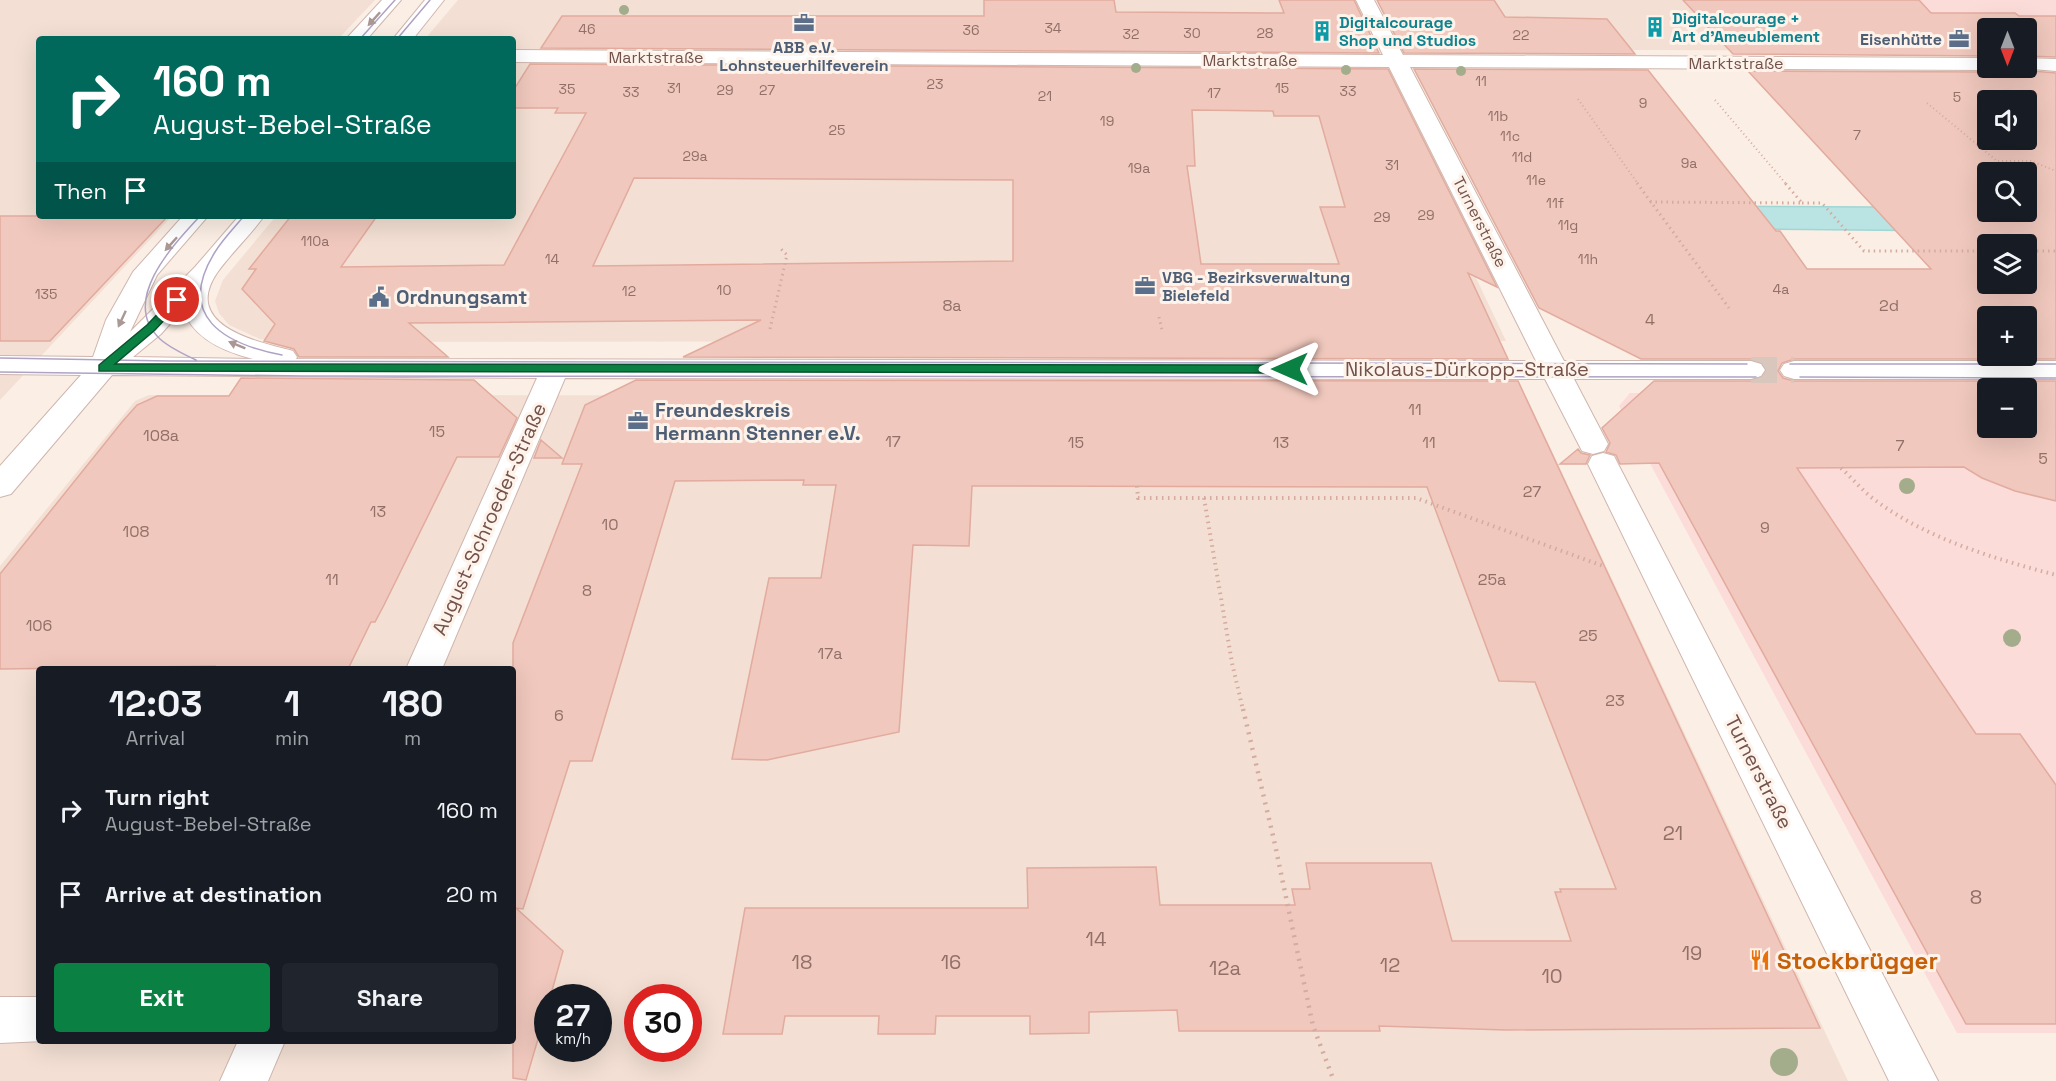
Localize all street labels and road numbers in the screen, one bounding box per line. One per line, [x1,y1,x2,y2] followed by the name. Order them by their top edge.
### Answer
[608,47,704,68] street label: Marktstraße
[1202,50,1298,71] street label: Marktstraße
[1688,53,1784,74] street label: Marktstraße
[1448,173,1512,271] street label: Turnerstraße
[1345,356,1589,382] street label: Nikolaus-Dürkopp-Straße
[426,399,552,639] street label: August-Schroeder-Straße
[1719,711,1799,833] street label: Turnerstraße

